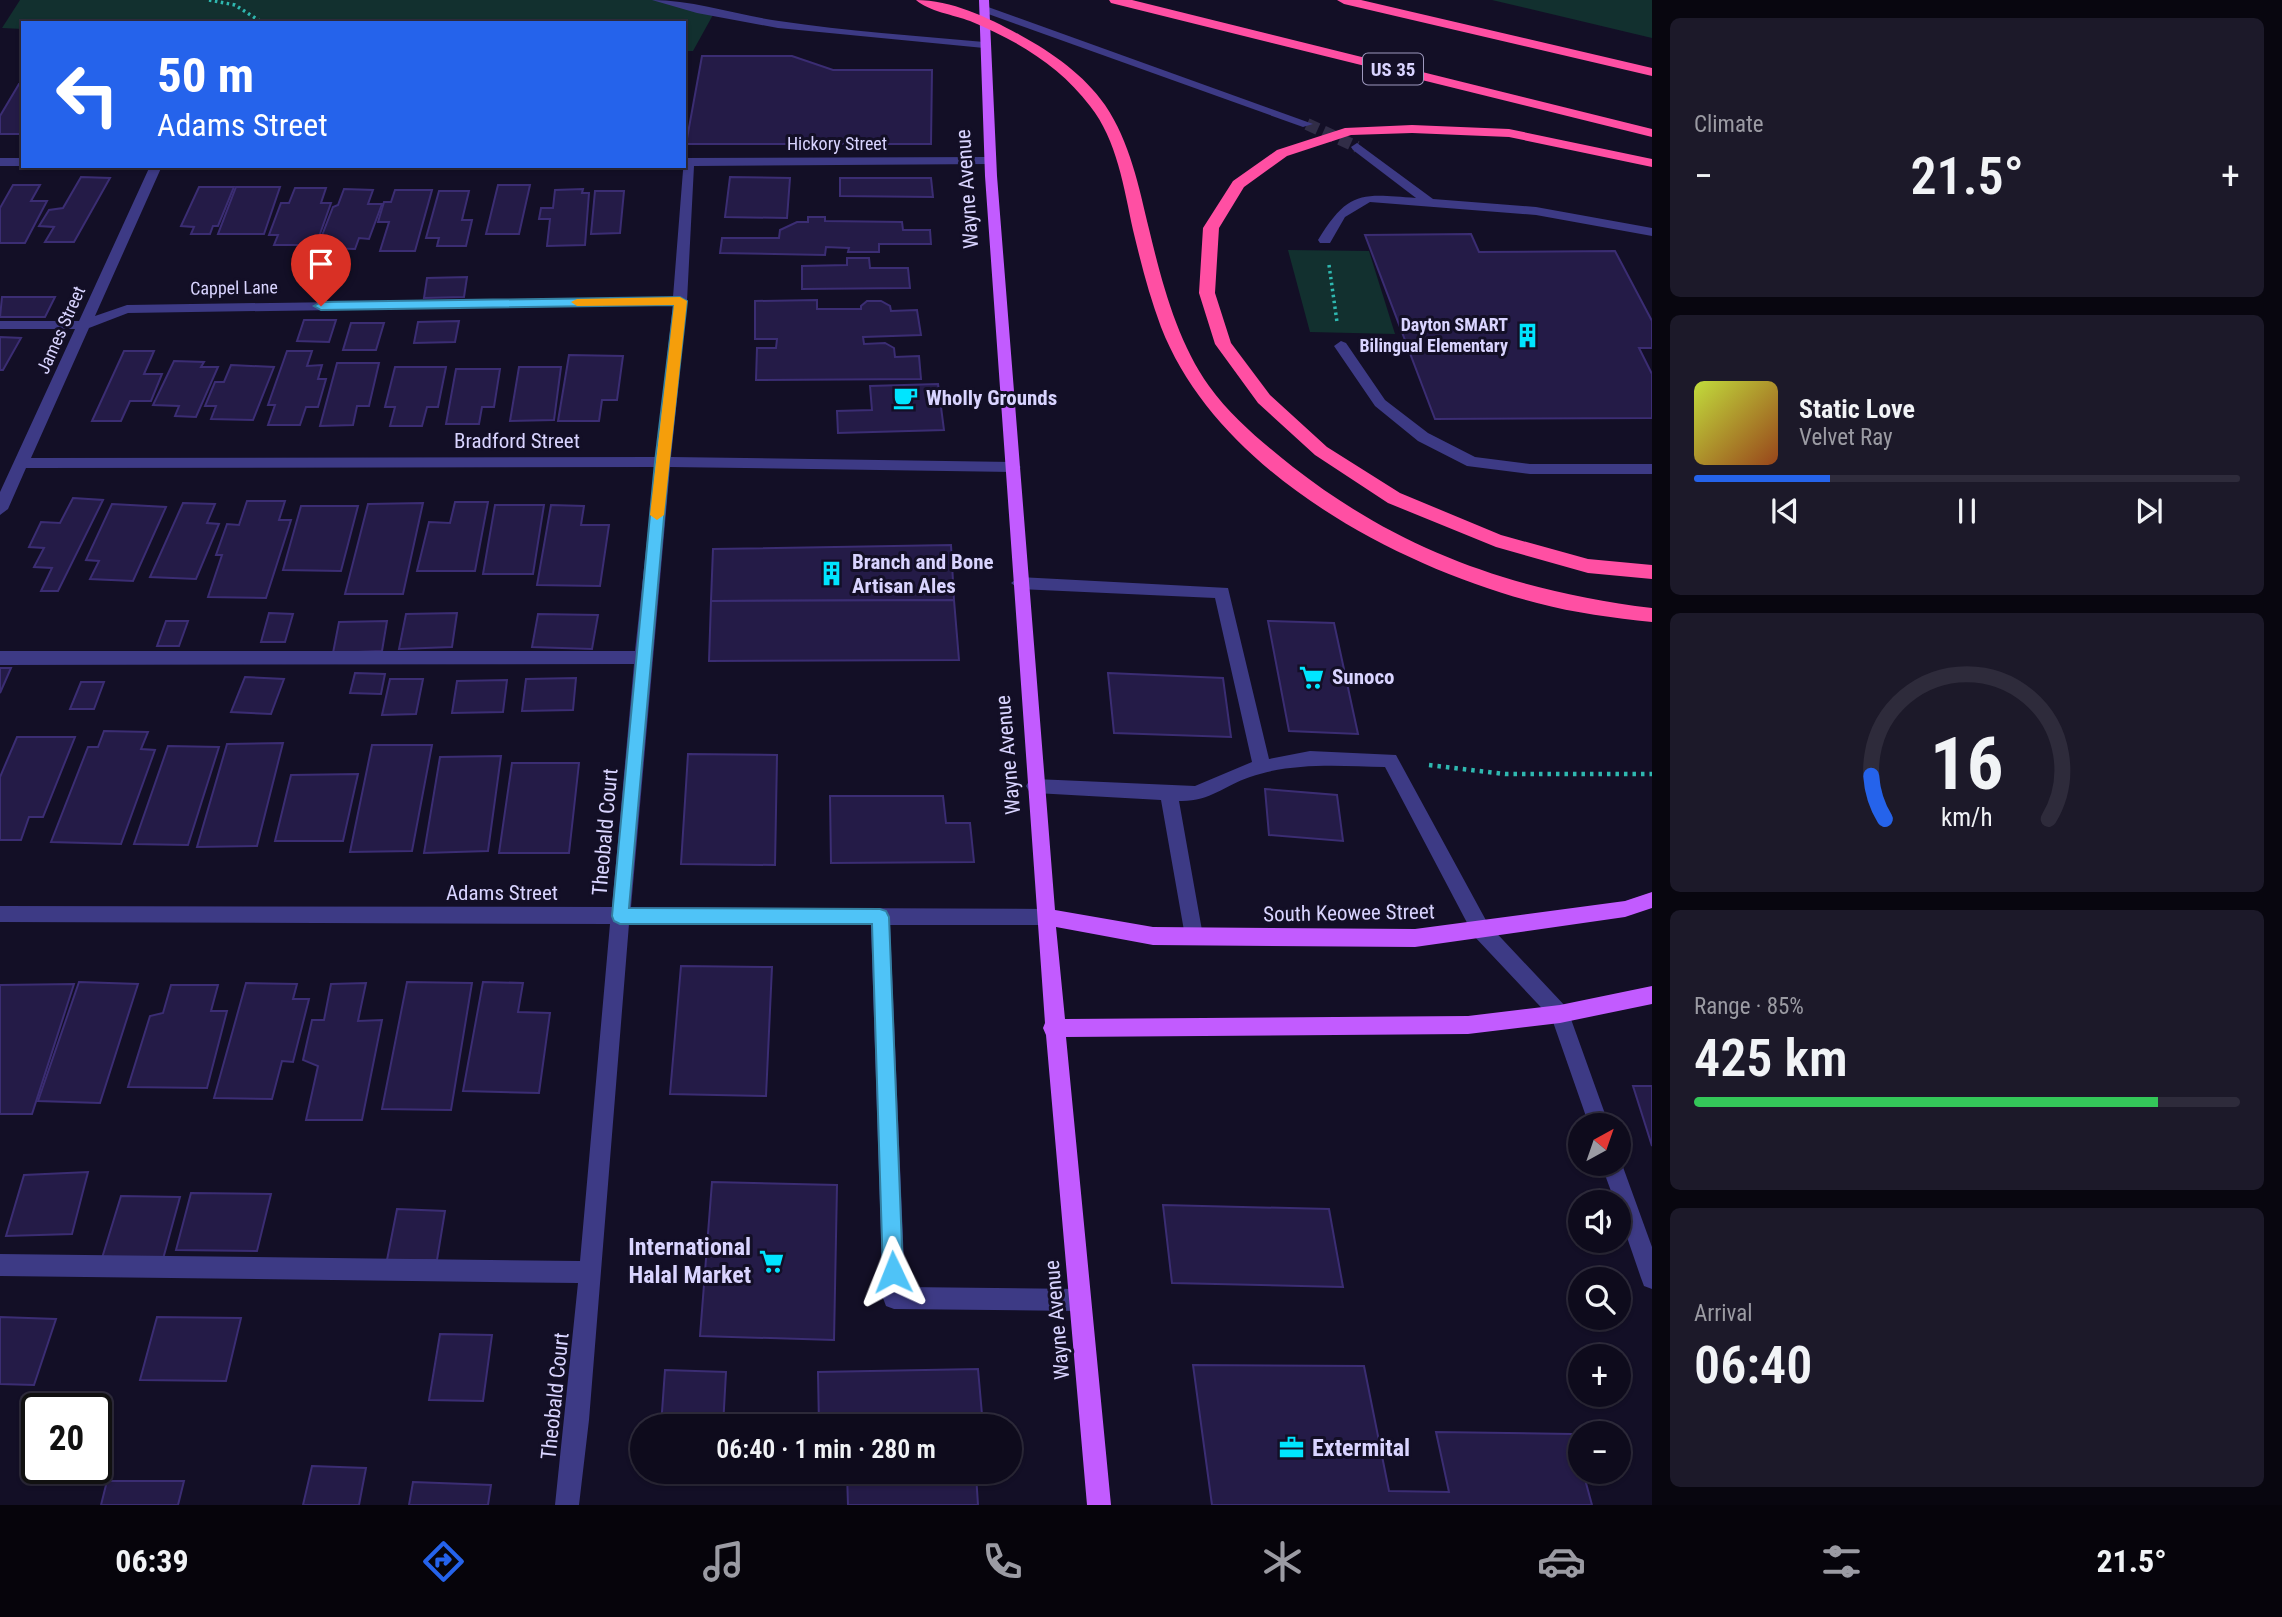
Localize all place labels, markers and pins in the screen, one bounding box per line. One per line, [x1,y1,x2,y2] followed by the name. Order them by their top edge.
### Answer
[291,234,351,306] pin
[1359,314,1508,356] place label: Dayton SMART Bilingual Elementary
[1514,321,1542,349] building icon: Dayton SMART Bilingual Elementary
[892,384,920,412] cafe icon: Wholly Grounds
[926,386,1057,410] place label: Wholly Grounds
[852,550,994,598] place label: Branch and Bone Artisan Ales
[818,560,846,588] building icon: Branch and Bone Artisan Ales
[1298,663,1326,691] supermarket icon: Sunoco
[1332,665,1395,689] place label: Sunoco
[628,1233,751,1289] place label: International Halal Market
[757,1247,785,1275] supermarket icon: International Halal Market
[1278,1434,1306,1462] office icon: Extermital
[1312,1434,1410,1462] place label: Extermital

